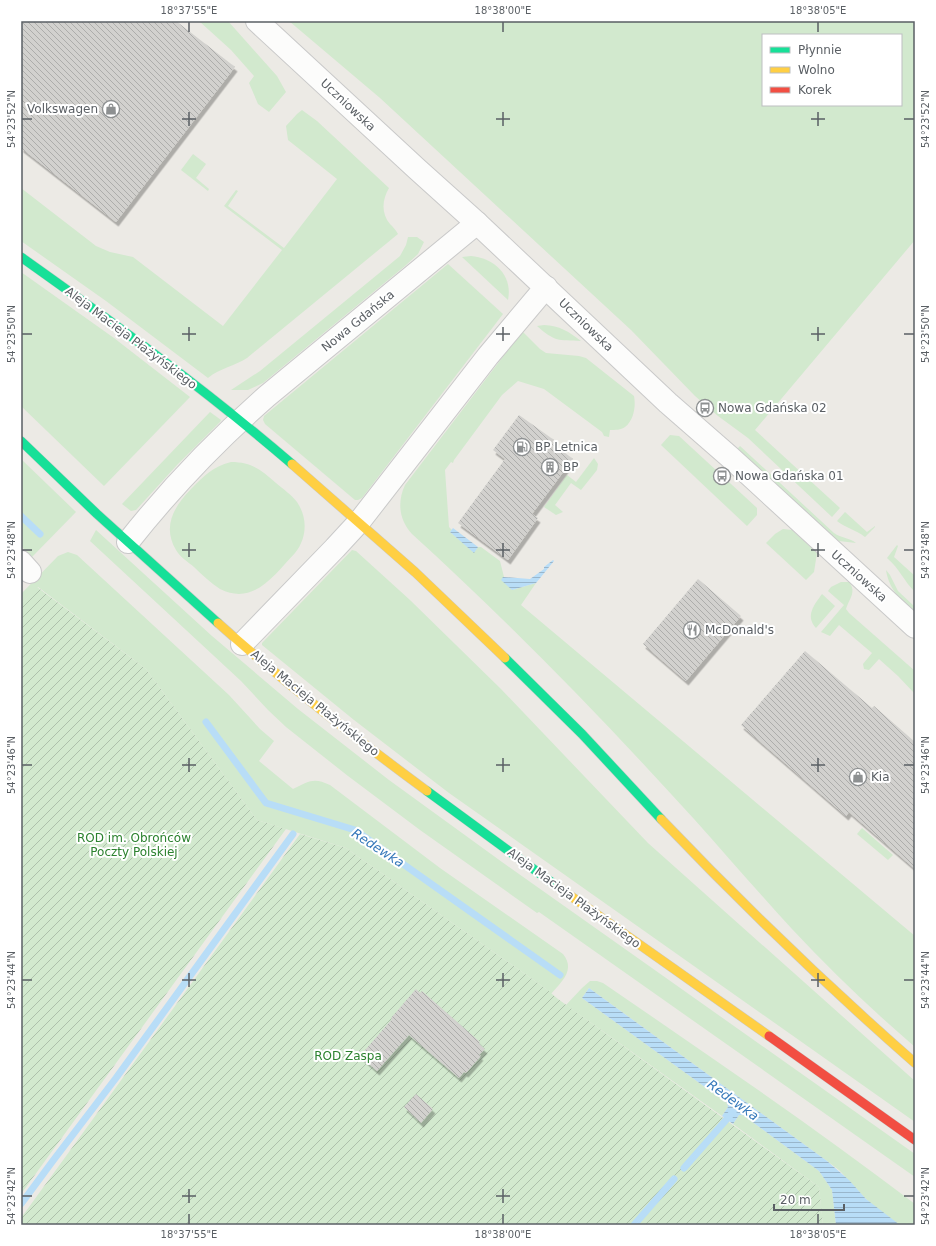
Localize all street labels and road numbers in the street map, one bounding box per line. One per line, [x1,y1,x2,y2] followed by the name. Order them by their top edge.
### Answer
[318,76,378,134] street label: Uczniowska
[63,284,199,392] street label: Aleja Macieja Płażyńskiego
[319,287,397,355] street label: Nowa Gdańska
[556,296,616,354] street label: Uczniowska
[828,547,890,605] street label: Uczniowska
[248,647,382,759] street label: Aleja Macieja Płażyńskiego
[505,845,643,951] street label: Aleja Macieja Płażyńskiego

